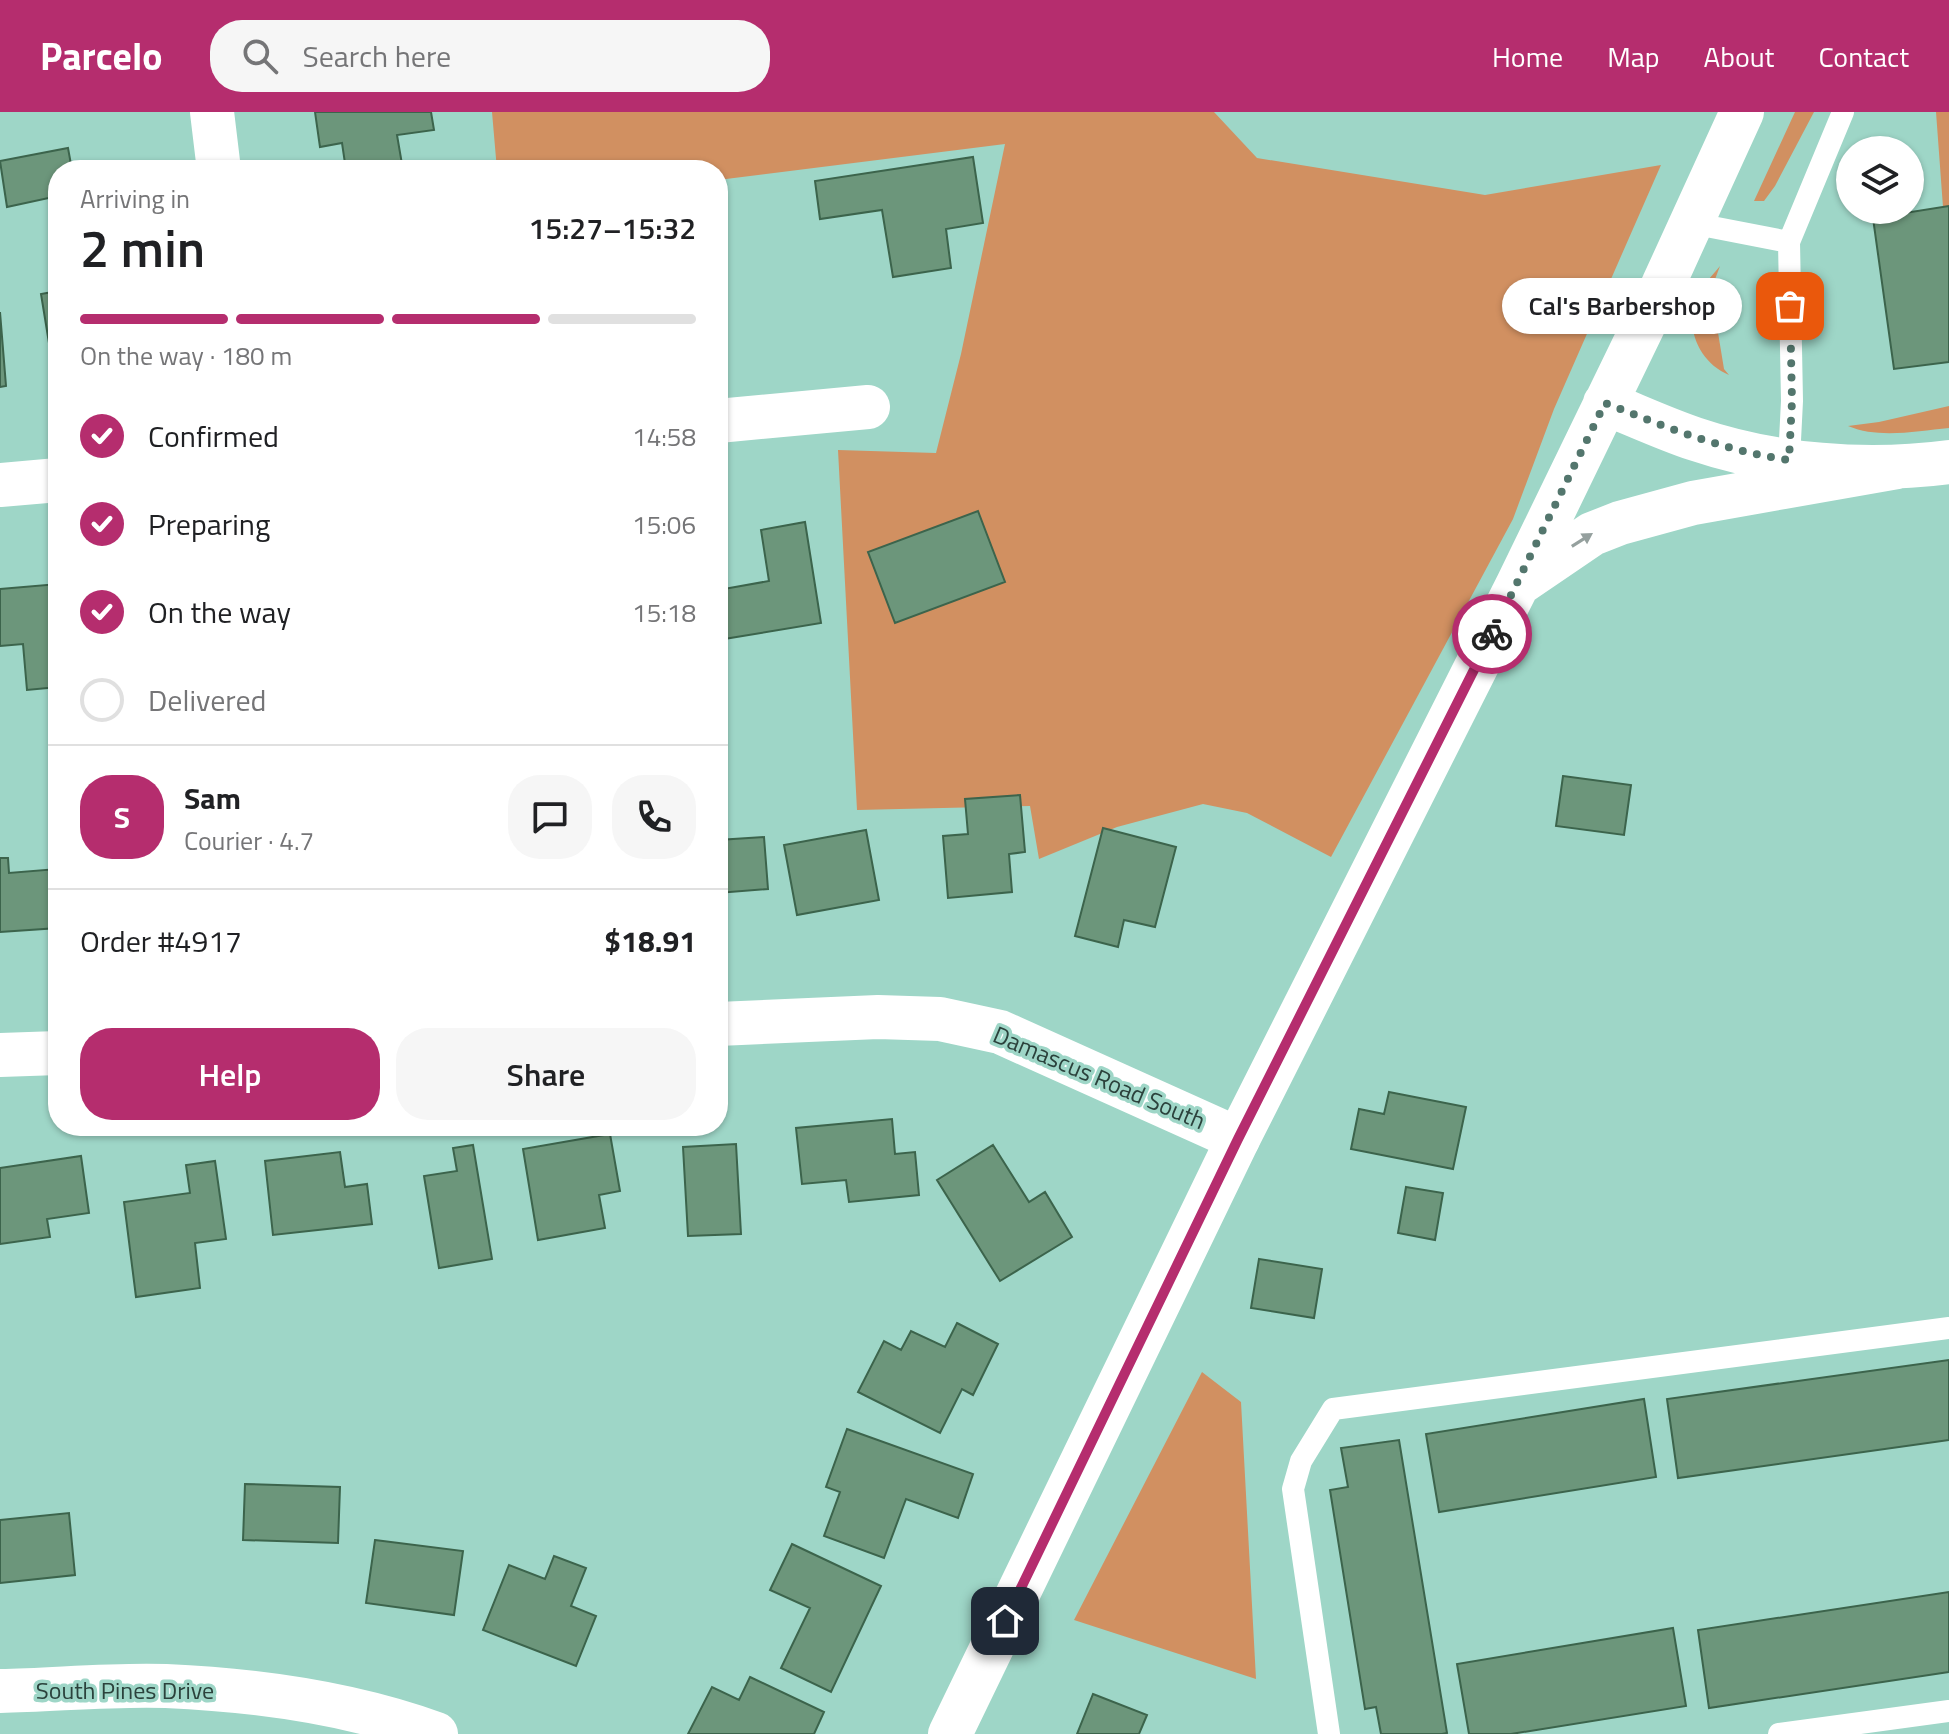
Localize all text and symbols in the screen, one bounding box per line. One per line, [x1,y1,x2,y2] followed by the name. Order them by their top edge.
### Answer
[210,20,770,92] search box
[40,27,162,85] text: Parcelo
[302,33,451,79] text: Search here
[238,34,282,78] icon: search
[1492,35,1563,78] text: Home
[1607,35,1660,78] text: Map
[1704,35,1774,78] text: About
[1818,35,1909,78] text: Contact
[1836,136,1924,224] map controls
[1836,136,1924,224] button: layers
[80,179,190,218] text: Arriving in
[529,205,696,251] text: 15:27–15:32
[80,208,205,287] text: 2 min
[1756,272,1824,340] pin
[1502,278,1742,334] callout: Cal's Barbershop
[1768,284,1812,328] icon: bag
[1529,286,1715,325] text: Cal's Barbershop
[80,336,292,375] text: On the way · 180 m
[148,413,279,459] text: Confirmed
[80,414,124,458] icon: check
[632,417,696,456] text: 14:58
[148,501,270,547] text: Preparing
[80,502,124,546] icon: check
[632,505,696,544] text: 15:06
[1572,533,1593,548] one-way arrow
[148,589,291,635] text: On the way
[80,590,124,634] icon: check
[632,593,696,632] text: 15:18
[1452,594,1532,674] courier
[1470,612,1514,656] icon: bike
[148,677,266,723] text: Delivered
[184,775,241,821] text: Sam
[508,775,592,859] button: chat
[612,775,696,859] button: phone
[114,794,130,840] text: S
[184,821,314,860] text: Courier · 4.7
[80,918,242,964] text: Order #4917
[604,918,696,964] text: $18.91
[988,1016,1211,1138] street label: Damascus Road South
[80,1028,380,1120] button: Help
[396,1028,696,1120] button: Share
[971,1587,1039,1655] pin
[983,1599,1027,1643] icon: home
[36,1672,214,1708] street label: South Pines Drive

